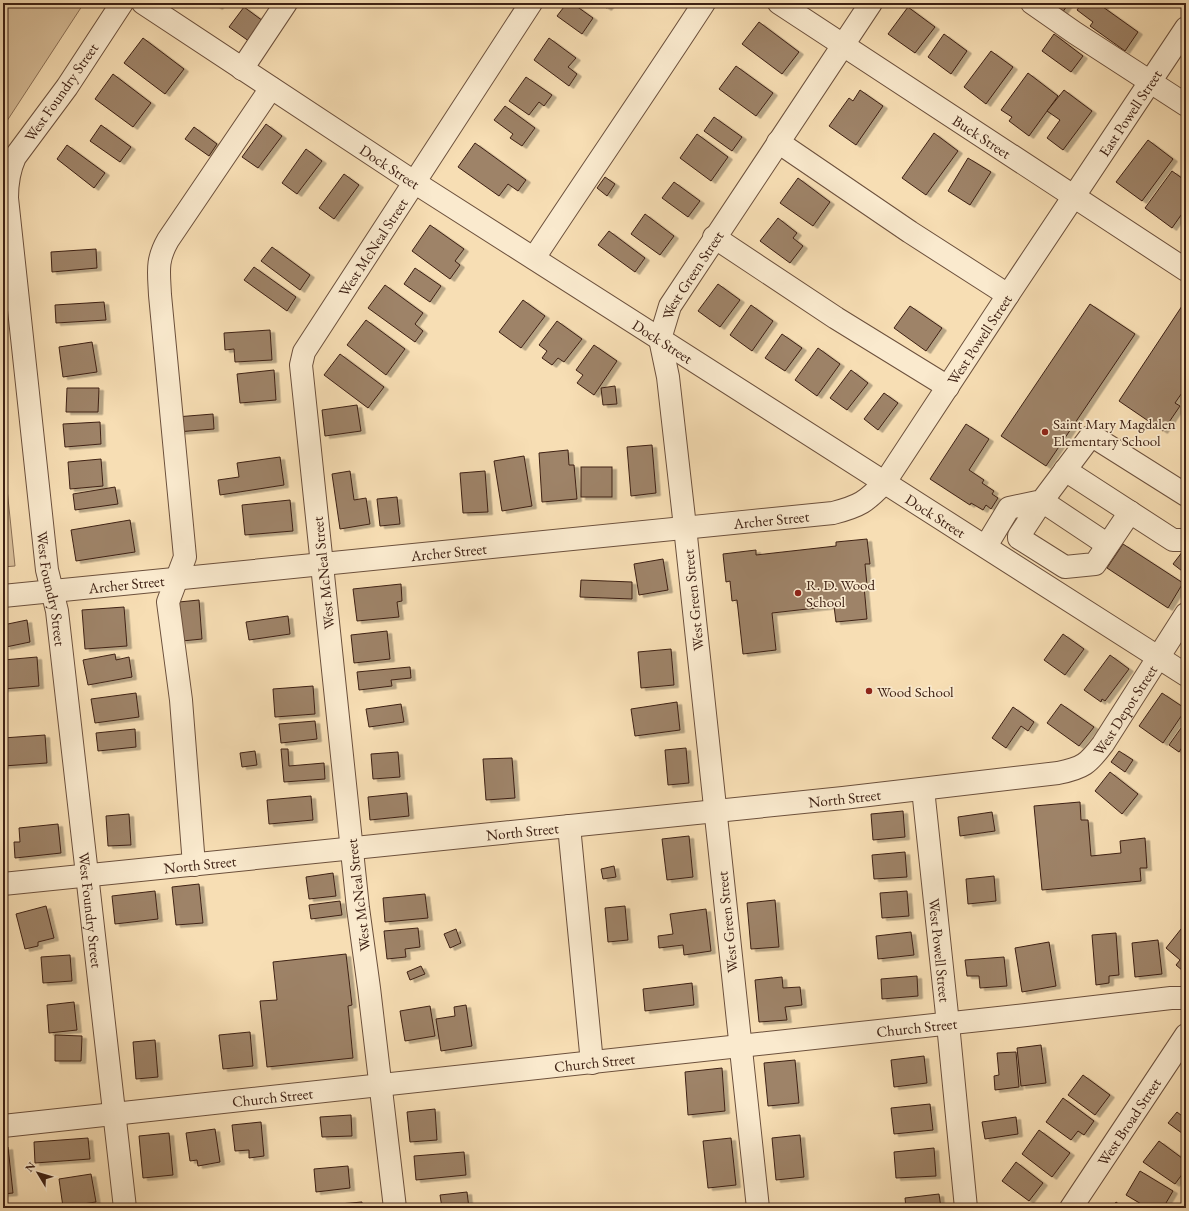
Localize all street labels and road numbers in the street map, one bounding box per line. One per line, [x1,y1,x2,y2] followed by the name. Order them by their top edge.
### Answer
[20,39,102,145] street label: West Foundry Street
[1094,65,1166,160] street label: East Powell Street
[949,110,1015,162] street label: Buck Street
[356,139,424,193] street label: Dock Street
[333,194,411,300] street label: West McNeal Street
[657,226,727,321] street label: West Green Street
[942,290,1016,388] street label: West Powell Street
[629,315,697,367] street label: Dock Street
[902,489,970,542] street label: Dock Street
[731,506,810,533] street label: Archer Street
[308,515,338,630] street label: West McNeal Street
[33,530,70,647] street label: West Foundry Street
[409,538,488,565] street label: Archer Street
[678,548,708,652] street label: West Green Street
[87,570,165,597] street label: Archer Street
[1089,661,1161,759] street label: West Depot Street
[807,784,882,811] street label: North Street
[485,818,560,844] street label: North Street
[342,837,374,952] street label: West McNeal Street
[75,851,107,969] street label: West Foundry Street
[163,851,237,877] street label: North Street
[712,870,742,974] street label: West Green Street
[925,897,955,1003] street label: West Powell Street
[875,1013,958,1041] street label: Church Street
[553,1048,636,1076] street label: Church Street
[1093,1074,1165,1169] street label: West Broad Street
[231,1083,314,1111] street label: Church Street

